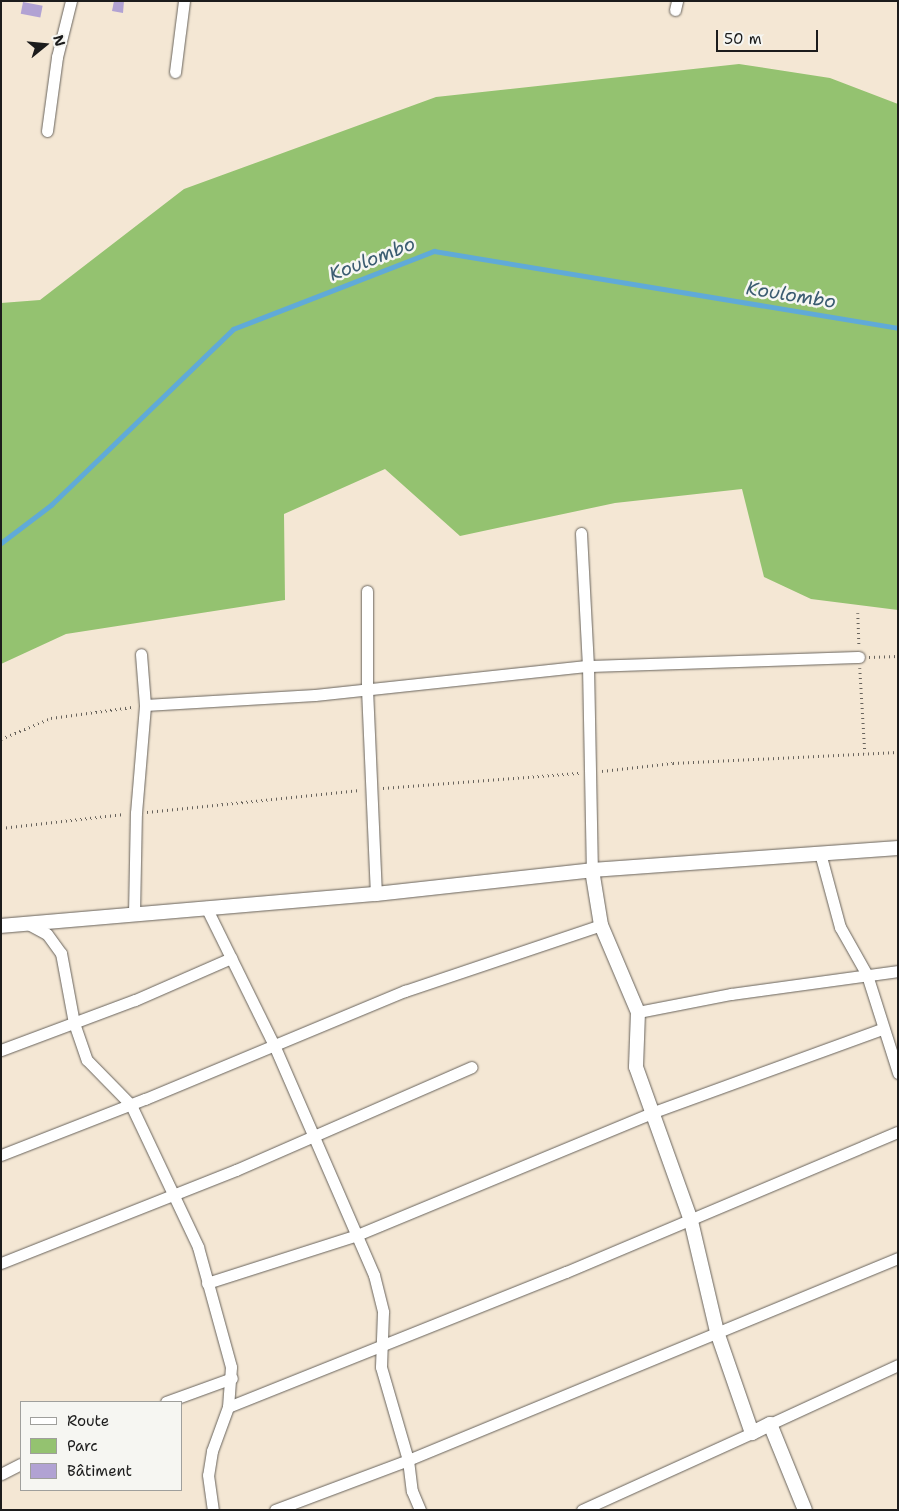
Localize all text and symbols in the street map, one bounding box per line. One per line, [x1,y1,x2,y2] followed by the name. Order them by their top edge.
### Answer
[20,20,70,70] north arrow
[719,20,822,52] scale bar
[724,29,762,49] text: 50 m
[49,33,70,49] text: N
[326,232,418,286] water label: Koulombo
[745,277,837,313] water label: Koulombo
[20,1401,182,1491] legend
[67,1411,109,1431] text: Route
[67,1436,98,1456] text: Parc
[67,1461,132,1481] text: Bâtiment

